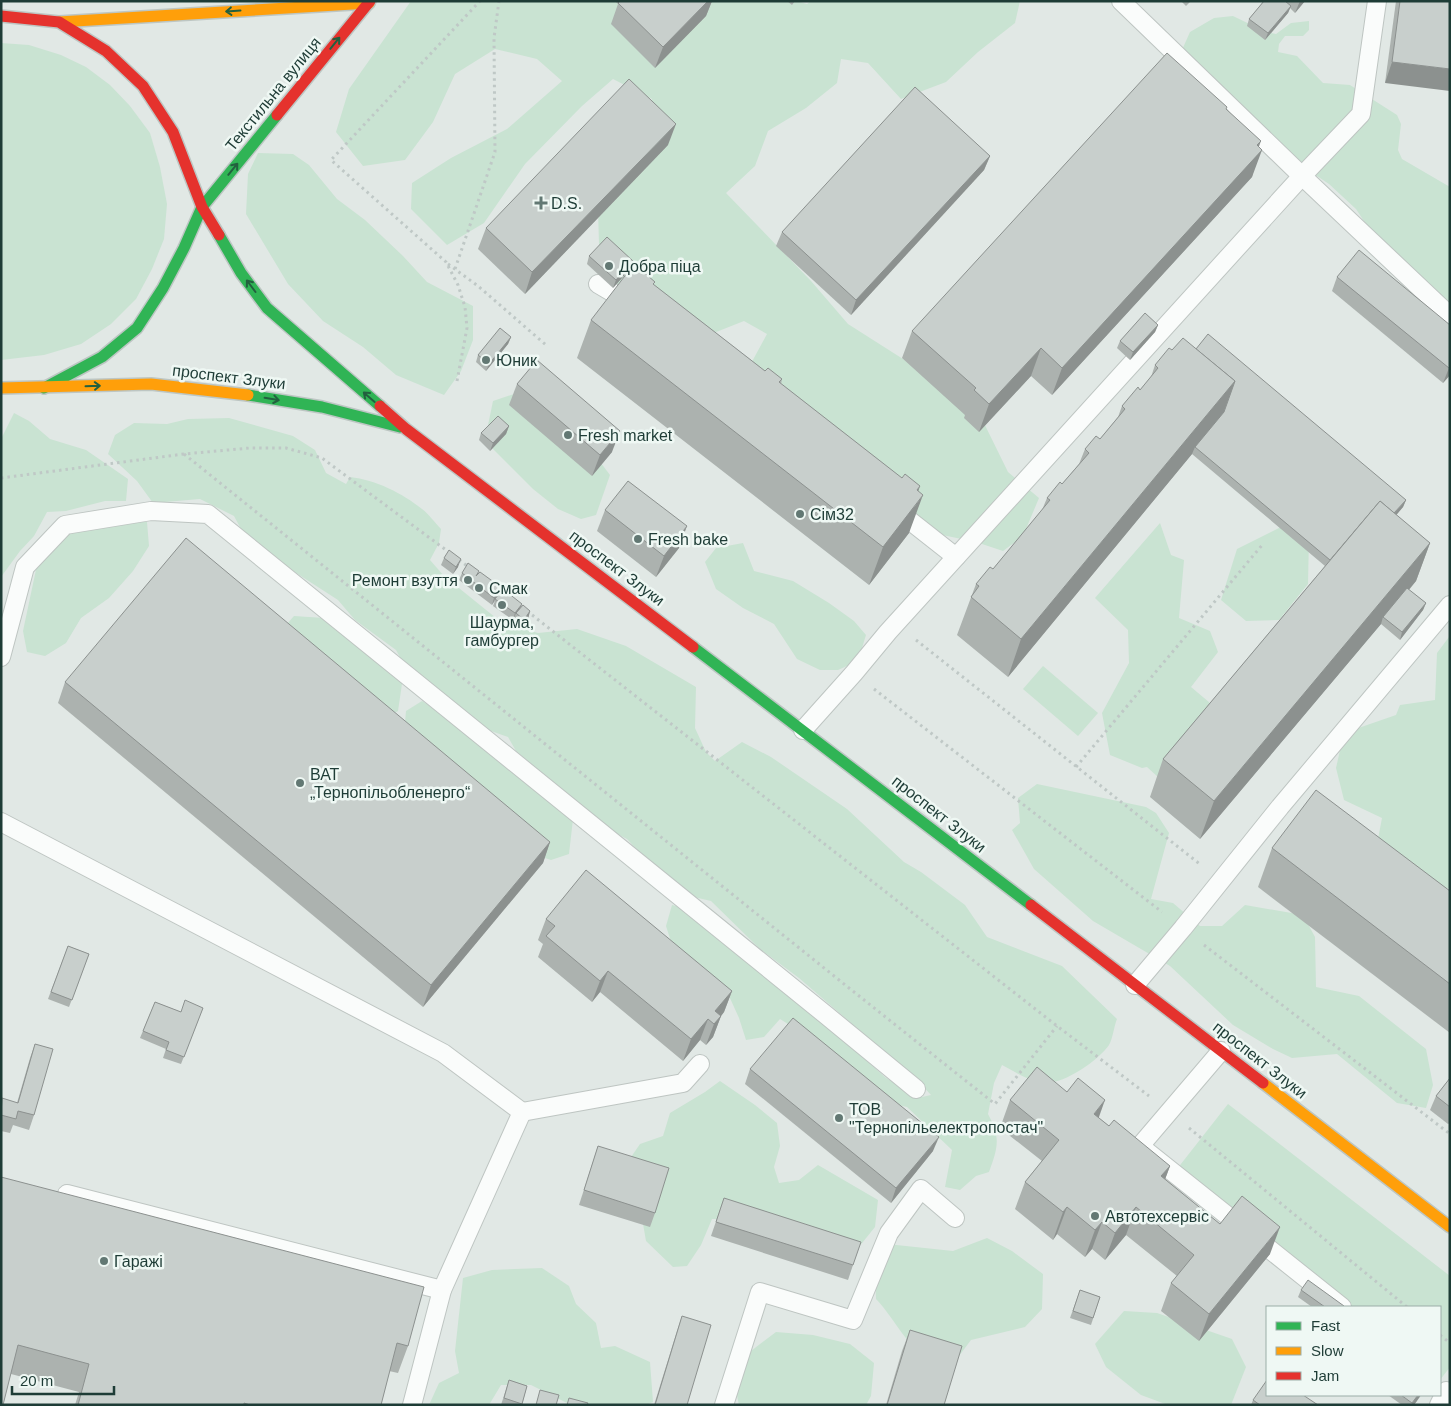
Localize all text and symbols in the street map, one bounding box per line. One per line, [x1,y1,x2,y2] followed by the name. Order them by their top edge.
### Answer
[225,6,241,16] one-way arrow
[222,34,324,154] street label: Текстильна вулиця
[330,37,341,50] one-way arrow
[227,163,238,176] one-way arrow
[551,195,582,212] place label: D.S.
[535,197,547,209] marker: D.S.
[619,258,701,275] place label: Добра піца
[603,260,615,272] marker: Добра піца
[246,279,256,293] one-way arrow
[496,352,538,369] place label: Юник
[480,354,492,366] marker: Юник
[171,362,287,392] street label: проспект Злуки
[84,381,101,391] one-way arrow
[363,391,376,402] one-way arrow
[264,394,280,404] one-way arrow
[578,427,673,444] place label: Fresh market
[562,429,574,441] marker: Fresh market
[810,506,854,523] place label: Сім32
[794,508,806,520] marker: Сім32
[566,527,668,609] street label: проспект Злуки
[648,531,728,548] place label: Fresh bake
[632,533,644,545] marker: Fresh bake
[352,572,458,589] place label: Ремонт взуття
[462,574,474,586] marker: Ремонт взуття
[489,580,528,597] place label: Смак
[473,582,485,594] marker: Смак
[496,599,508,611] marker: Шаурма, гамбургер
[465,614,539,649] place label: Шаурма, гамбургер
[310,766,470,801] place label: ВАТ „Тернопільобленерго“
[889,772,989,856] street label: проспект Злуки
[294,777,306,789] marker: ВАТ „Тернопільобленерго“
[1210,1018,1310,1102] street label: проспект Злуки
[849,1101,1043,1136] place label: ТОВ "Тернопільелектропостач"
[833,1112,845,1124] marker: ТОВ "Тернопільелектропостач"
[1105,1208,1209,1225] place label: Автотехсервіс
[1089,1210,1101,1222] marker: Автотехсервіс
[114,1253,163,1270] place label: Гаражі
[98,1255,110,1267] marker: Гаражі
[1266,1306,1441,1396] legend
[1311,1317,1341,1334] text: Fast
[1311,1342,1344,1359] text: Slow
[12,1364,115,1396] scale bar
[1311,1367,1339,1384] text: Jam
[20,1372,53,1389] text: 20 m

